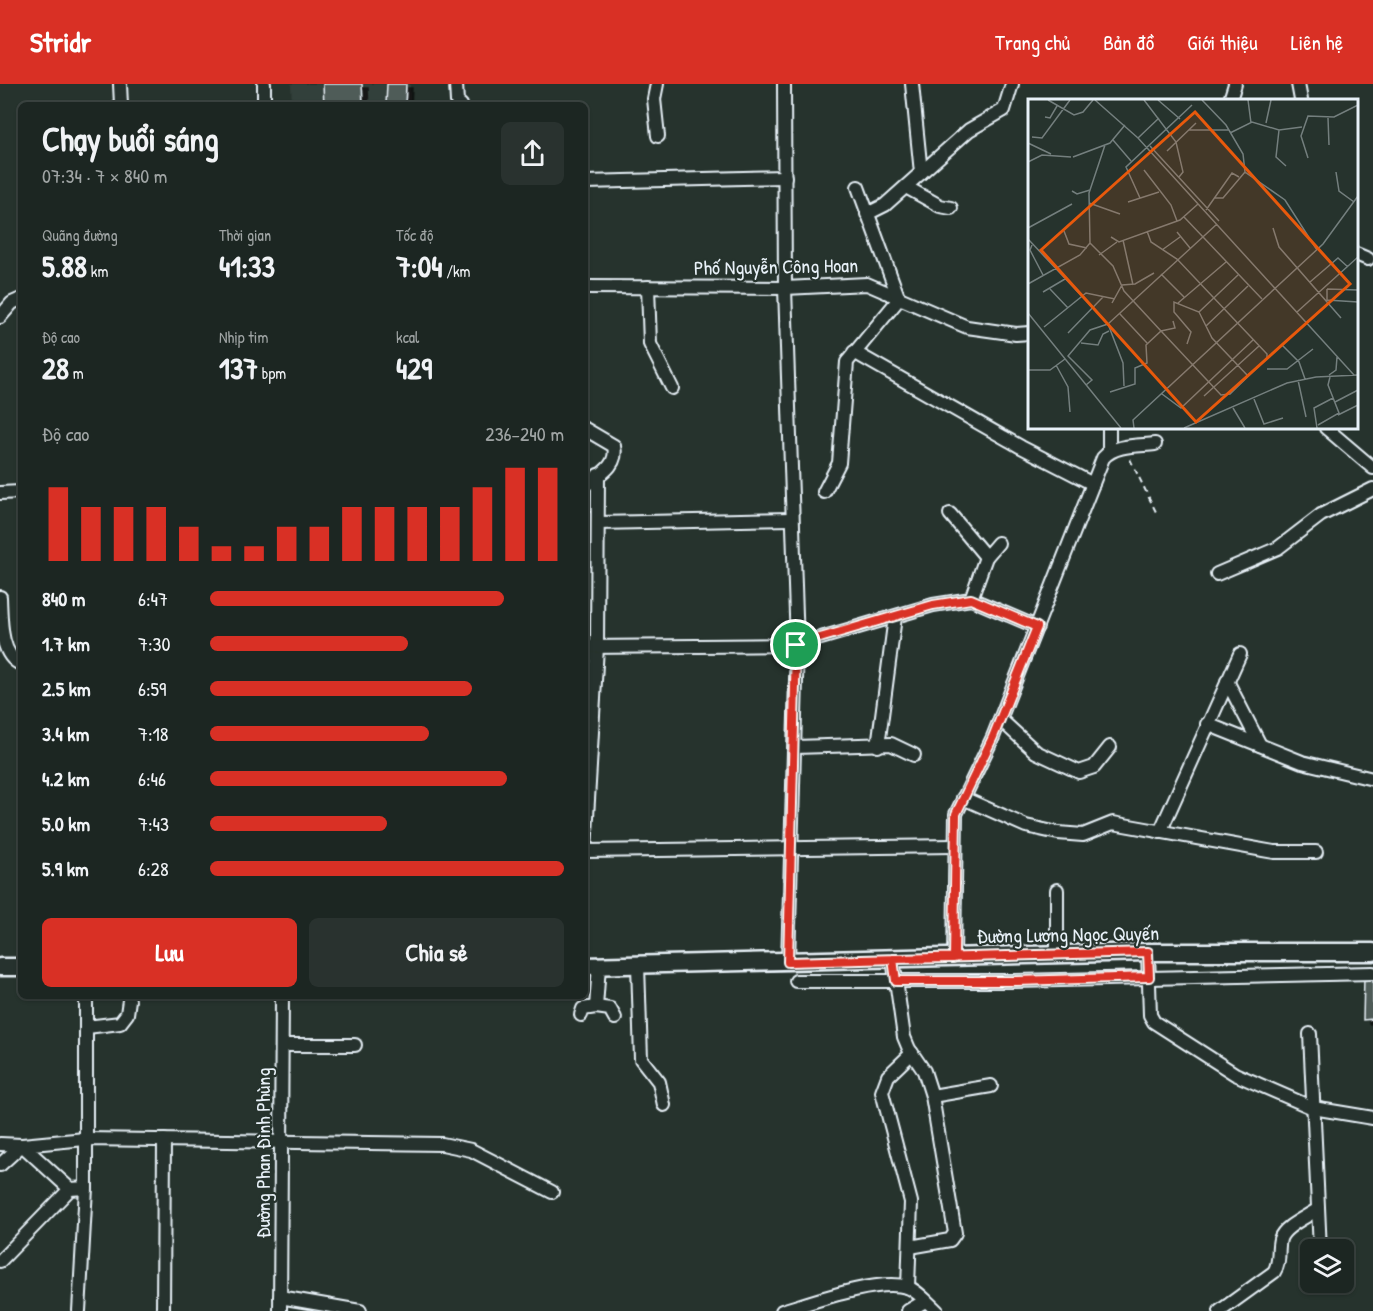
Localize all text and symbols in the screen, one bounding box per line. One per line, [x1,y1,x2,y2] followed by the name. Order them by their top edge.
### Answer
[30,23,91,61] text: Stridr
[995,28,1070,57] text: Trang chủ
[1103,28,1154,57] text: Bản đồ
[1187,28,1258,57] text: Giới thiệu
[1291,28,1343,57] text: Liên hệ
[1028,99,1358,429] inset map
[42,117,219,161] text: Chạy buổi sáng
[501,122,564,185] button: share
[42,162,167,189] text: 07:34 · 7 × 840 m
[42,224,118,246] text: Quãng đường
[219,224,271,246] text: Thời gian
[396,224,433,246] text: Tốc độ
[42,246,87,286] text: 5.88
[219,246,275,286] text: 41:33
[396,246,443,286] text: 7:04
[694,251,858,281] street label: Phố Nguyễn Công Hoan
[87,260,108,282] text: km
[443,260,470,282] text: /km
[42,326,80,348] text: Độ cao
[219,326,268,348] text: Nhịp tim
[396,326,419,348] text: kcal
[42,348,69,388] text: 28
[219,348,258,388] text: 137
[396,348,432,388] text: 429
[69,362,84,384] text: m
[258,362,286,384] text: bpm
[42,420,89,447] text: Độ cao
[485,420,564,447] text: 236–240 m
[42,585,85,612] text: 840 m
[138,585,168,612] text: 6:47
[770,619,821,670] pin
[779,628,812,661] icon: arrive
[42,630,90,657] text: 1.7 km
[138,630,170,657] text: 7:30
[42,675,91,702] text: 2.5 km
[138,675,166,702] text: 6:59
[42,720,89,747] text: 3.4 km
[138,720,168,747] text: 7:18
[42,765,90,792] text: 4.2 km
[138,765,166,792] text: 6:46
[42,810,90,837] text: 5.0 km
[138,810,169,837] text: 7:43
[42,855,89,882] text: 5.9 km
[138,855,169,882] text: 6:28
[42,918,297,987] button: Lưu
[309,918,564,987] button: Chia sẻ
[977,919,1159,949] street label: Đường Lương Ngọc Quyến
[249,1068,276,1238] street label: Đường Phan Đình Phùng
[1300,1239,1354,1293] map controls
[1300,1239,1354,1293] button: layers

